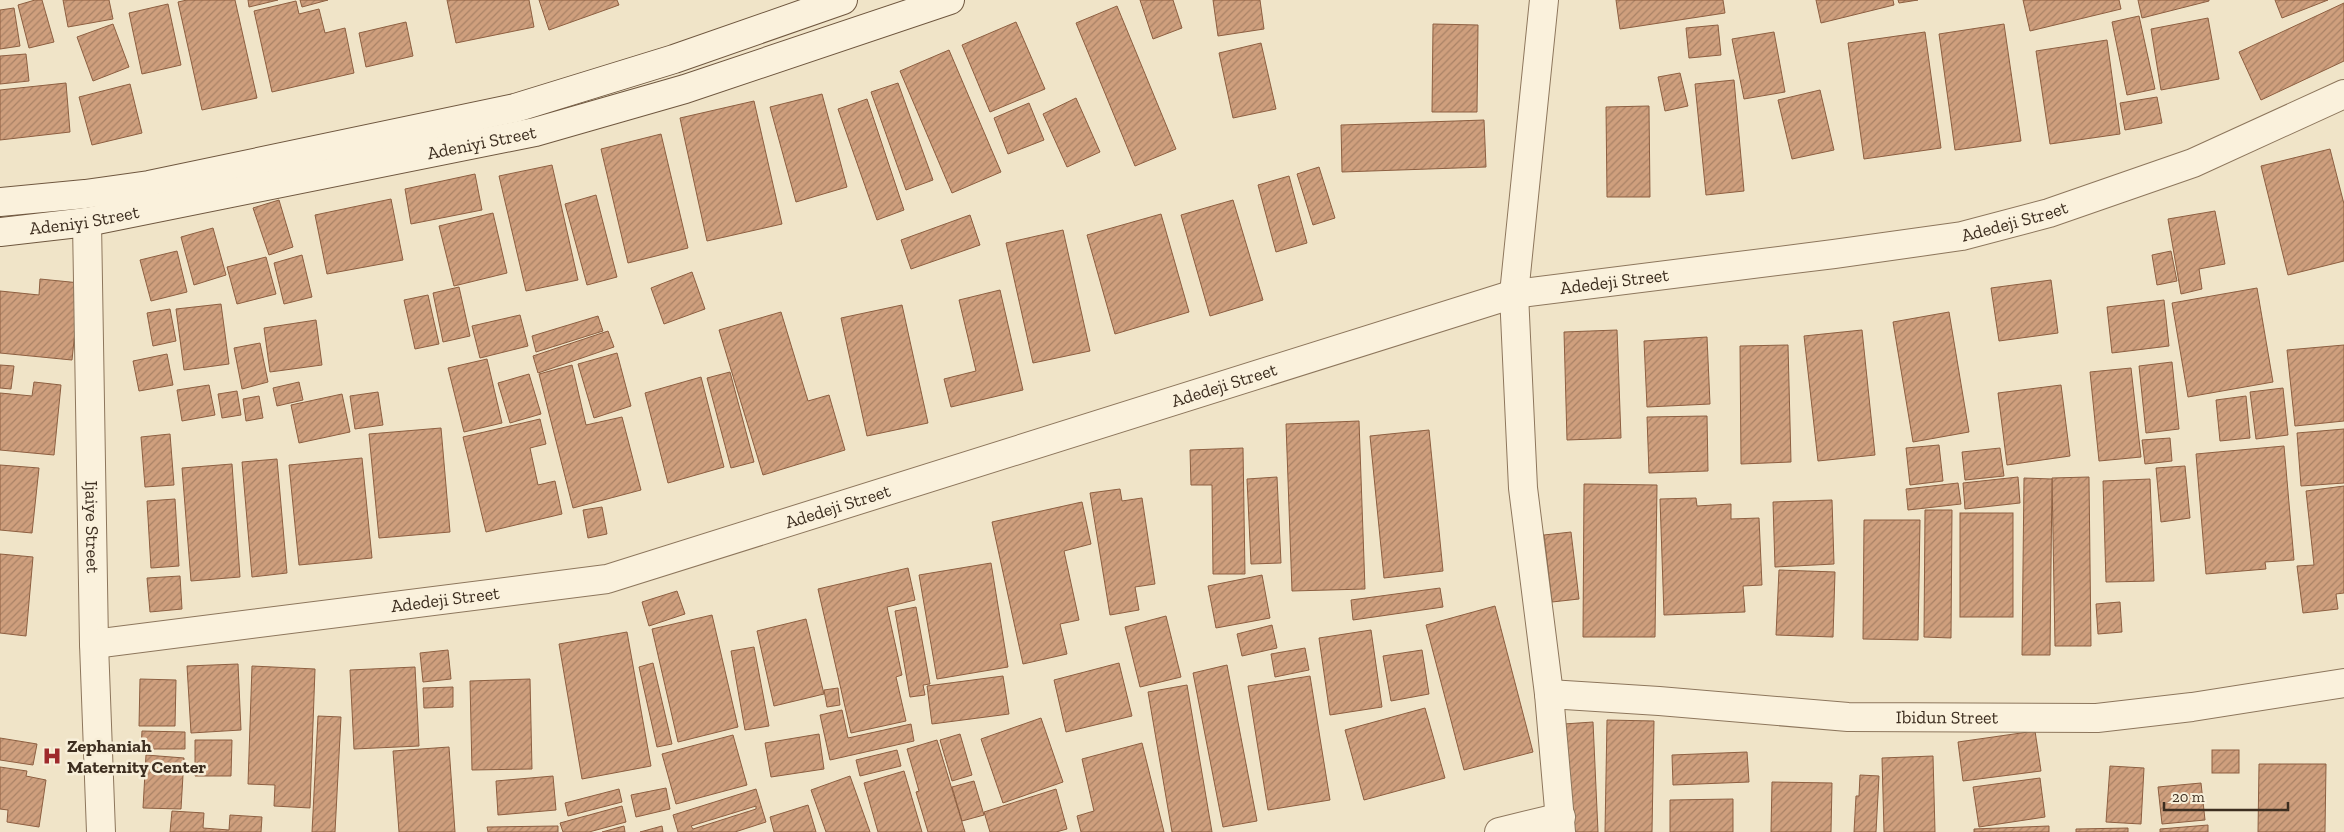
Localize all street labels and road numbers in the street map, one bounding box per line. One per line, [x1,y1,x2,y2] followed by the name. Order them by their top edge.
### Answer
[425,121,538,164] street label: Adeniyi Street
[1959,196,2071,247] street label: Adedeji Street
[28,201,141,240] street label: Adeniyi Street
[1559,264,1670,299] street label: Adedeji Street
[1169,358,1280,412] street label: Adedeji Street
[80,480,104,574] street label: Ijaiye Street
[782,480,894,533] street label: Adedeji Street
[390,582,501,617] street label: Adedeji Street
[1896,706,1999,729] street label: Ibidun Street

